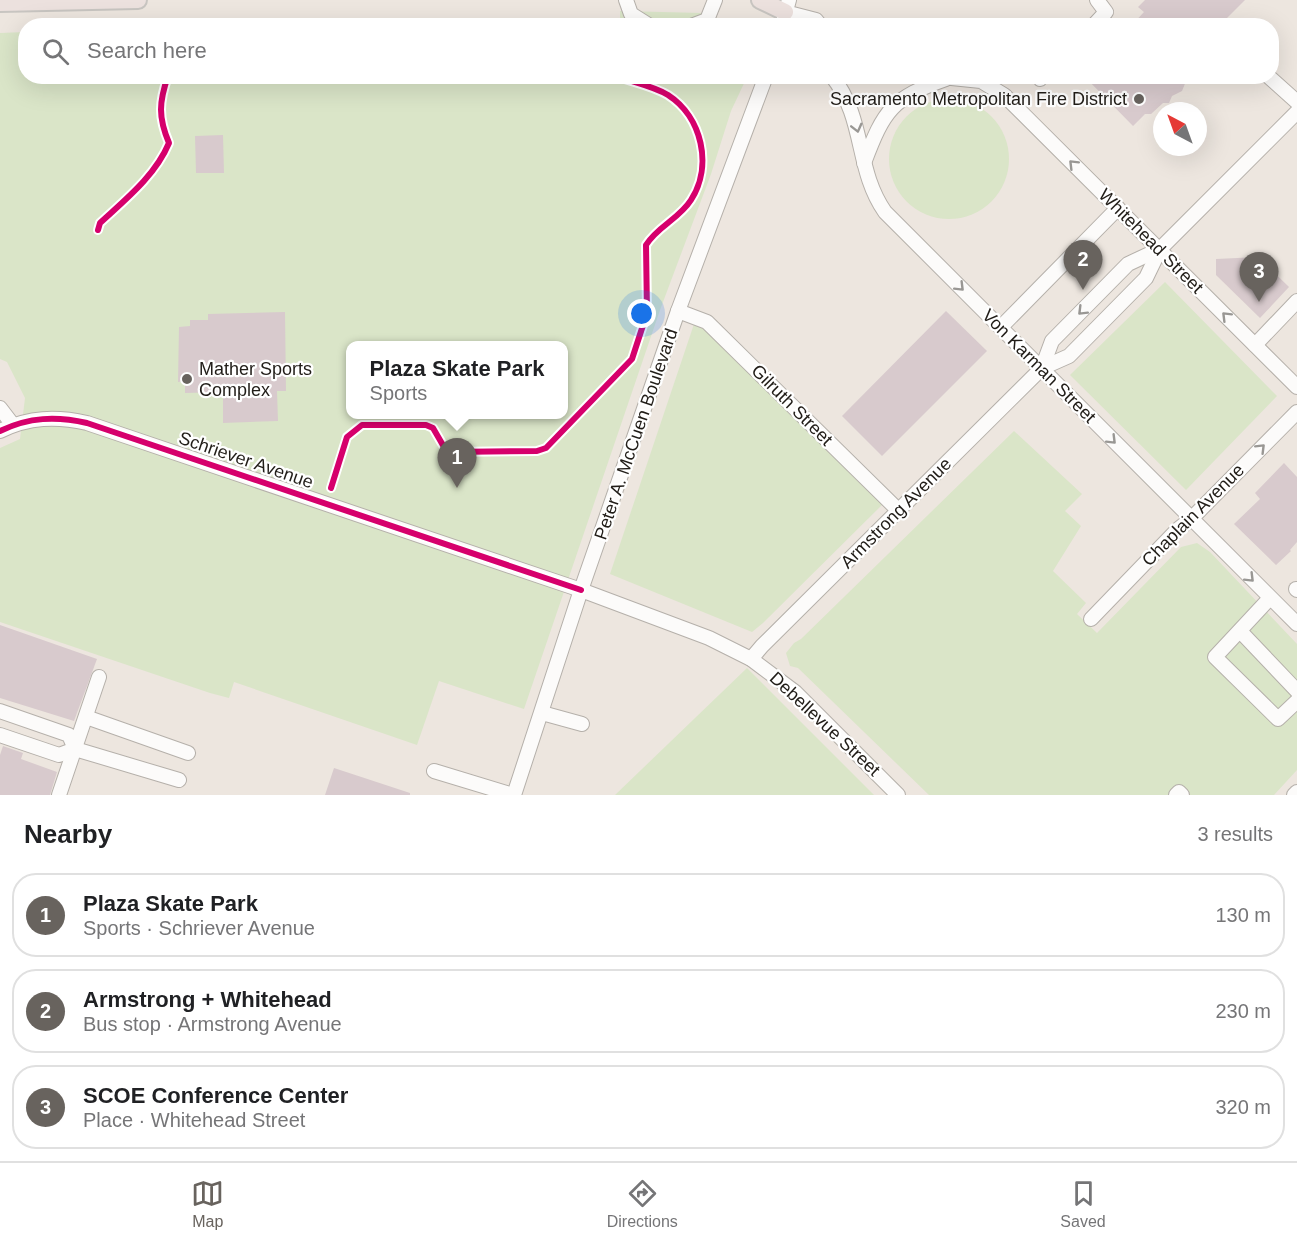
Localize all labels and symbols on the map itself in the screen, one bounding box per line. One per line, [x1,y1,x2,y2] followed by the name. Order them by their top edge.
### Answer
[830,89,1127,109] place label: Sacramento Metropolitan Fire District
[1132,92,1146,106] marker: Sacramento Metropolitan Fire District
[1153,102,1207,156] north arrow
[850,123,863,133] one-way arrow
[1070,160,1081,171] one-way arrow
[1095,185,1207,297] street label: Whitehead Street
[1064,240,1102,290] pin: 2
[1240,252,1278,302] pin: 3
[953,279,964,290] one-way arrow
[627,299,656,328] your location
[1078,303,1089,314] one-way arrow
[978,305,1100,427] street label: Von Karman Street
[1222,312,1233,323] one-way arrow
[590,326,682,542] street label: Peter A. McCuen Boulevard
[199,359,312,400] place label: Mather Sports Complex
[747,360,837,450] street label: Gilruth Street
[180,372,194,386] marker: Mather Sports Complex
[176,428,316,492] street label: Schriever Avenue
[1105,432,1116,443] one-way arrow
[438,438,476,488] pin: 1
[1254,444,1265,455] one-way arrow
[837,454,955,572] street label: Armstrong Avenue
[1138,460,1248,570] street label: Chaplain Avenue
[1243,571,1253,582] one-way arrow
[766,668,884,780] street label: Debellevue Street

